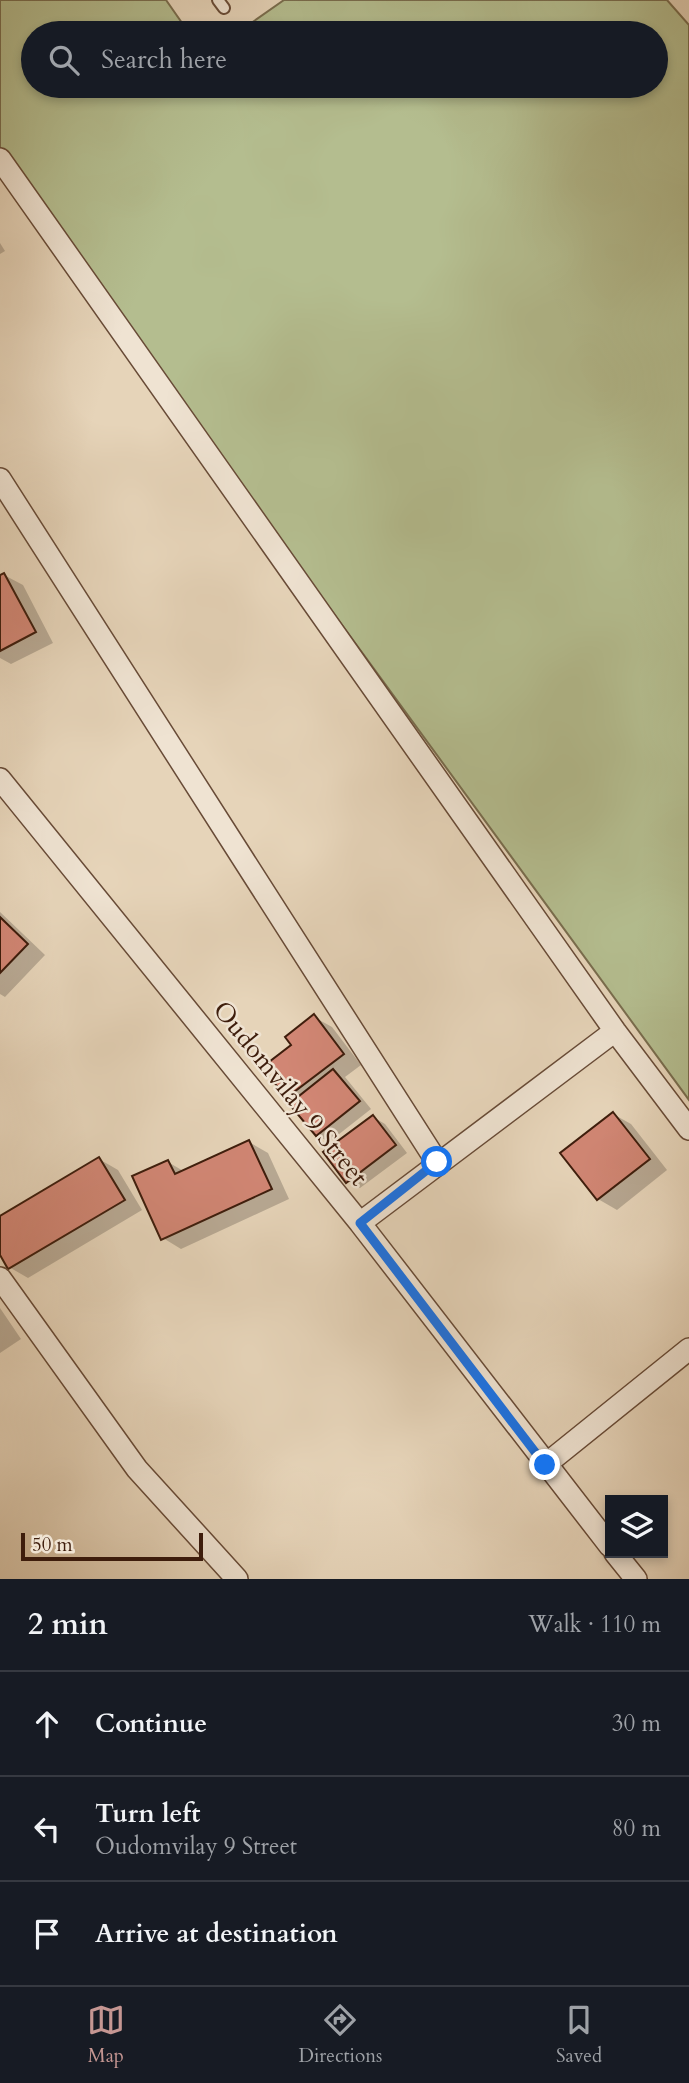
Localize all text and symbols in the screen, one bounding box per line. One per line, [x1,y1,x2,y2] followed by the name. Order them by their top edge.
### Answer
[21,21,668,98] search box
[45,41,83,79] icon: search
[101,42,227,77] text: Search here
[205,994,376,1193] street label: Oudomvilay 9 Street
[421,1146,452,1177] route start
[529,1449,560,1480] route end
[605,1495,668,1558] map controls
[605,1495,668,1558] button: layers
[21,1530,203,1562] scale bar
[32,1532,73,1558] text: 50 m
[28,1604,108,1645] text: 2 min
[528,1609,661,1640] text: Walk · 110 m
[28,1705,66,1743] icon: ahead
[95,1706,207,1741] text: Continue
[612,1708,661,1739] text: 30 m
[95,1796,200,1831] text: Turn left
[28,1810,66,1848] icon: left
[612,1813,661,1844] text: 80 m
[95,1831,297,1862] text: Oudomvilay 9 Street
[28,1915,66,1953] icon: arrive
[95,1916,338,1951] text: Arrive at destination
[87,2001,125,2069] tab: Map
[299,2001,382,2069] tab: Directions
[556,2001,602,2069] tab: Saved

